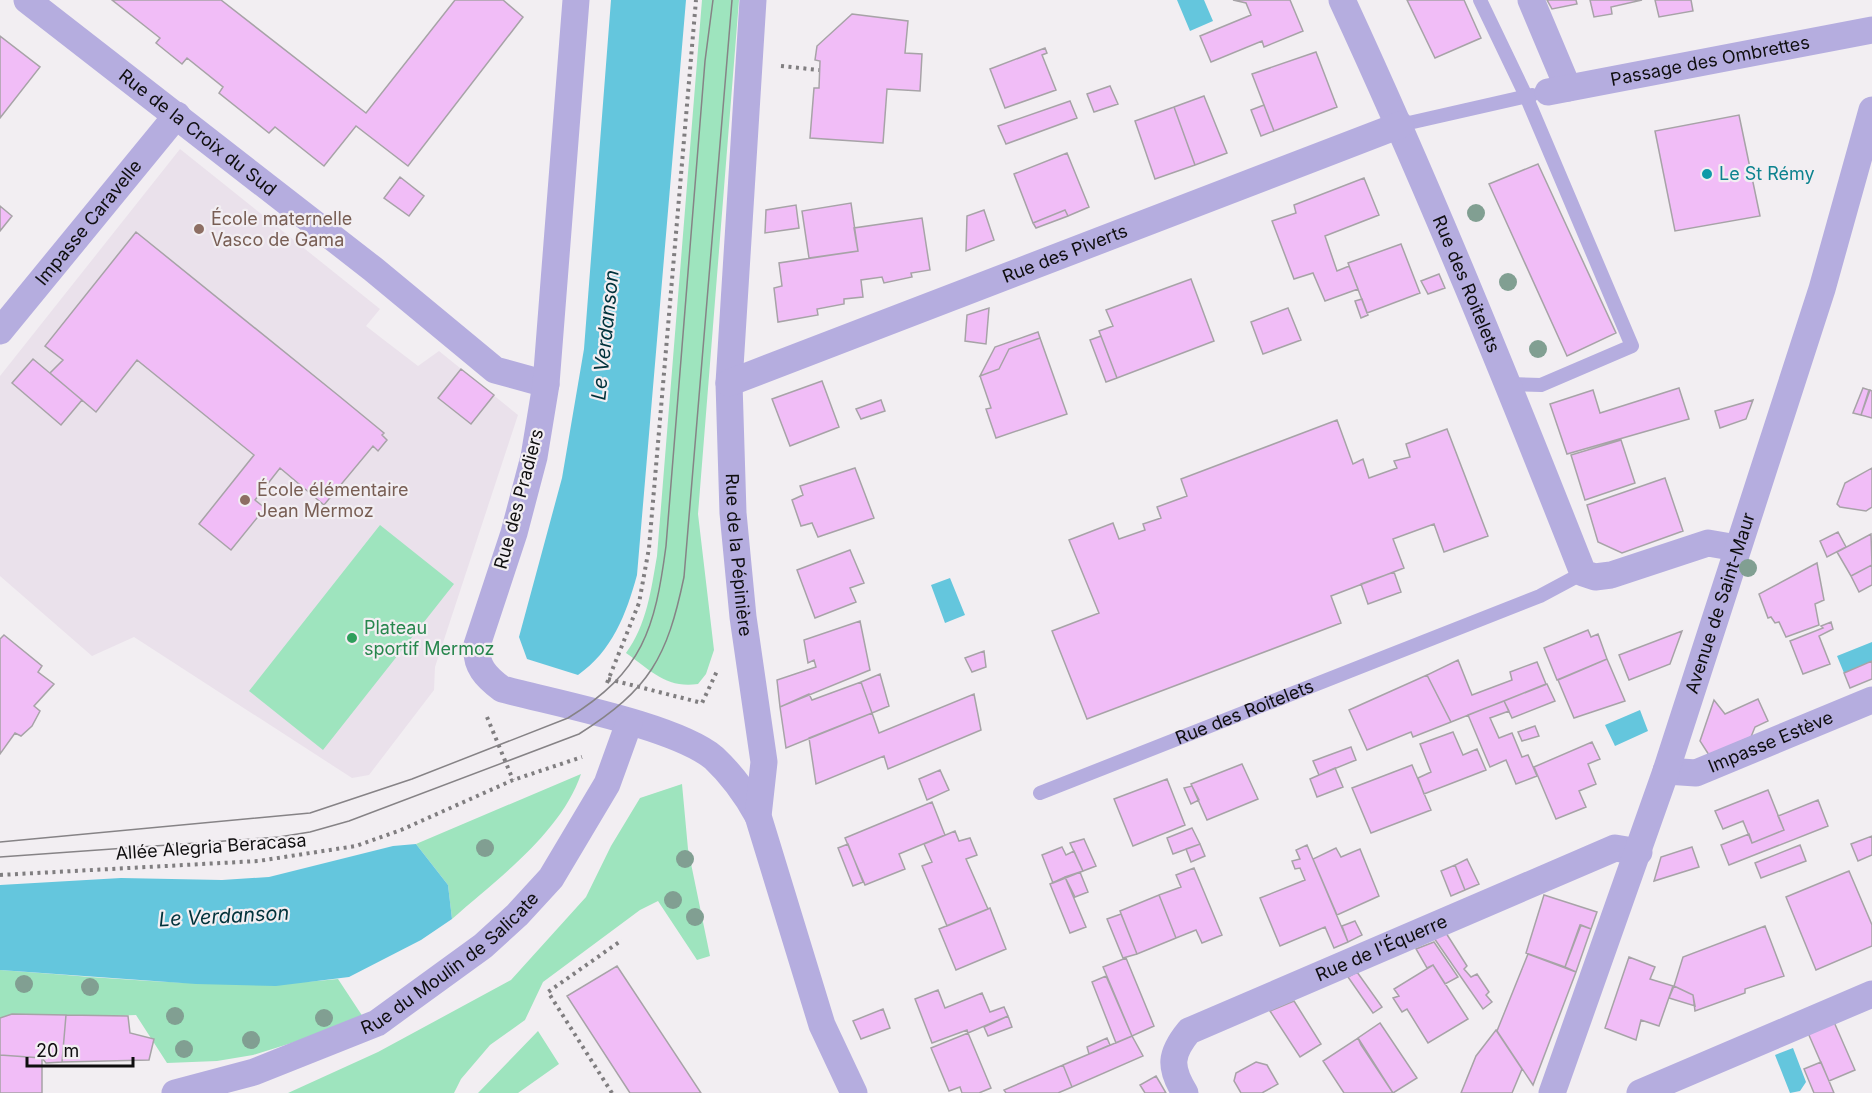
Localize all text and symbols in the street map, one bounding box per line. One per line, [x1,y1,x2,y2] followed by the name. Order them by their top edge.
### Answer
[1609,31,1811,90] street label: Passage des Ombrettes
[115,64,281,200] street label: Rue de la Croix du Sud
[31,155,146,289] street label: Impasse Caravelle
[1719,163,1815,184] place label: Le St Rémy
[1700,167,1714,181] marker: Le St Rémy
[211,207,352,250] place label: École maternelle Vasco de Gama
[1429,212,1505,356] street label: Rue des Roitelets
[999,220,1130,287] street label: Rue des Piverts
[192,222,206,236] marker: École maternelle Vasco de Gama
[586,269,624,401] water label: Le Verdanson
[490,426,547,571] street label: Rue des Pradiers
[722,473,757,638] street label: Rue de la Pépinière
[257,478,408,521] place label: École élémentaire Jean Mermoz
[238,493,252,507] marker: École élémentaire Jean Mermoz
[1681,510,1759,696] street label: Avenue de Saint-Maur
[364,617,494,659] place label: Plateau sportif Mermoz
[345,631,359,645] marker: Plateau sportif Mermoz
[1172,675,1317,749] street label: Rue des Roitelets
[1705,706,1836,777] street label: Impasse Estève
[115,829,307,864] street label: Allée Alegria Beracasa
[358,888,543,1038] street label: Rue du Moulin de Salicate
[158,901,290,931] water label: Le Verdanson
[1312,910,1450,985] street label: Rue de l'Équerre
[27,1030,134,1068] scale bar
[36,1040,79,1061] text: 20 m

